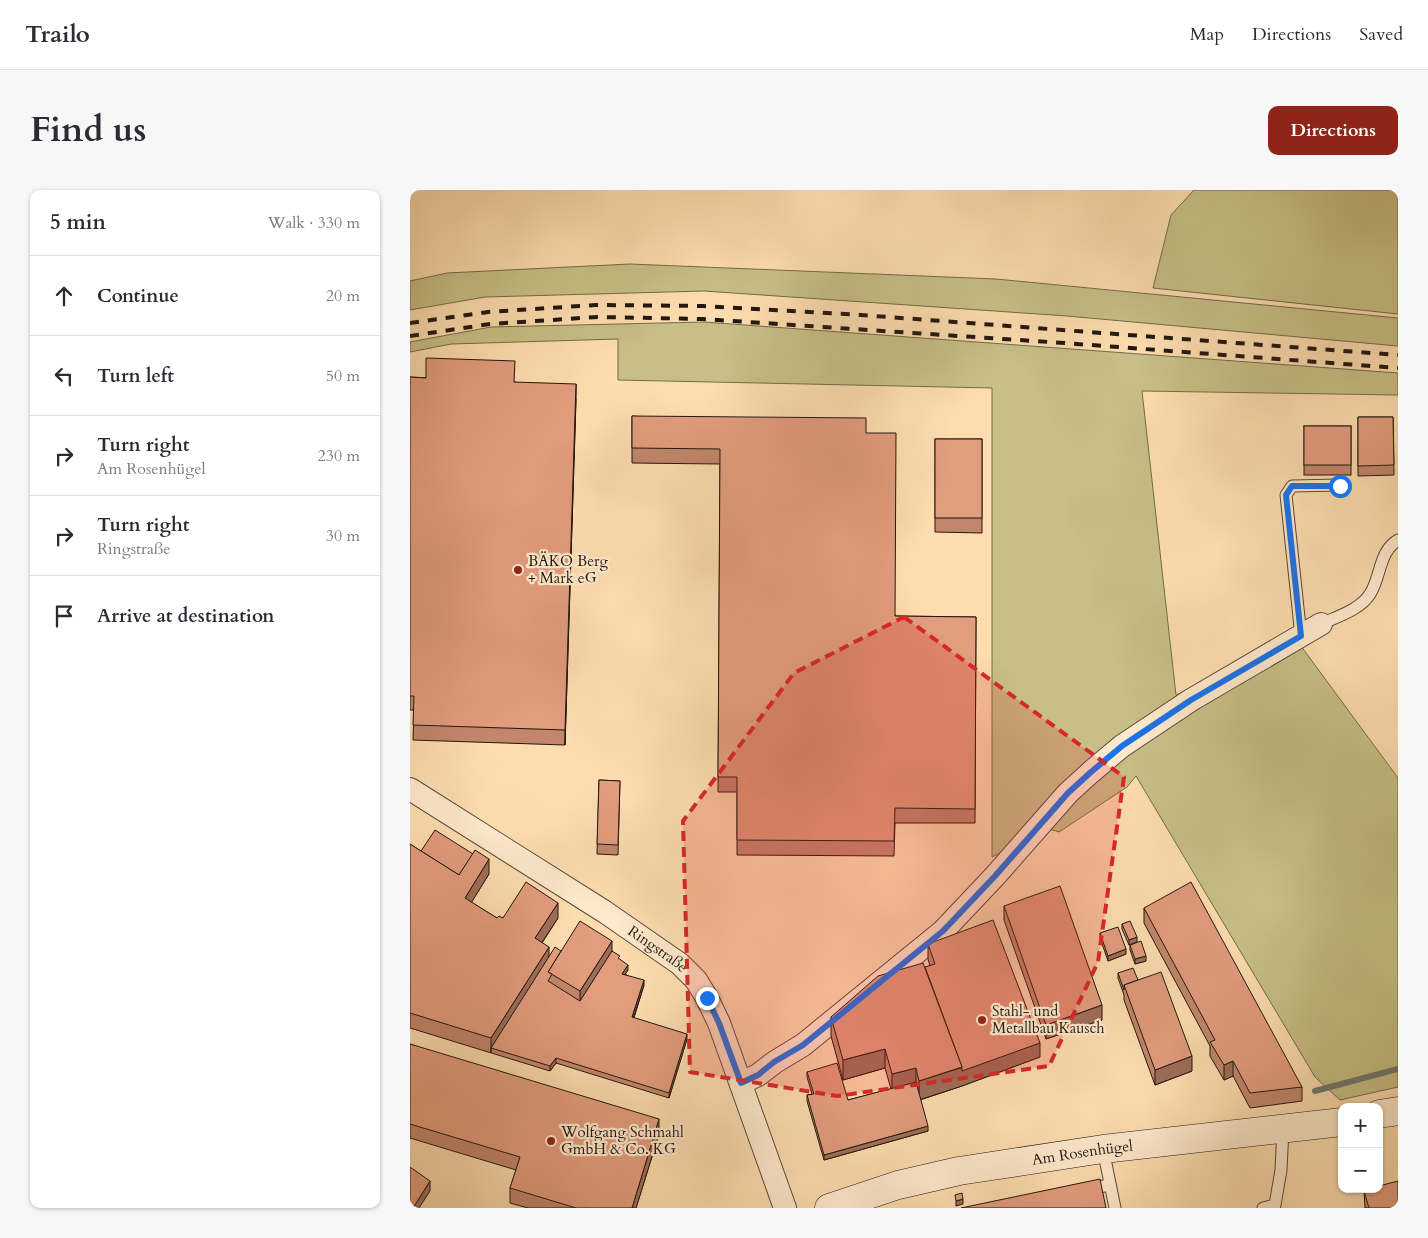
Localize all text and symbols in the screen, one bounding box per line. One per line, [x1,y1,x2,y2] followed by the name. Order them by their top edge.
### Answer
[25,18,90,51] text: Trailo
[1190,22,1224,47] text: Map
[1252,22,1331,47] text: Directions
[1359,22,1403,47] text: Saved
[30,106,146,154] text: Find us
[1268,106,1398,155] button: Directions
[50,208,106,237] text: 5 min
[268,212,360,234] text: Walk · 330 m
[50,282,78,310] icon: ahead
[97,283,179,309] text: Continue
[326,285,360,307] text: 20 m
[50,362,78,390] icon: left
[97,363,174,389] text: Turn left
[326,365,360,387] text: 50 m
[97,432,189,458] text: Turn right
[50,442,78,470] icon: right
[318,445,360,467] text: 230 m
[97,458,206,480] text: Am Rosenhügel
[1329,475,1352,498] route start
[97,512,189,538] text: Turn right
[50,522,78,550] icon: right
[326,525,360,547] text: 30 m
[97,538,171,560] text: Ringstraße
[528,551,608,588] place label: BÄKO Berg + Mark eG
[512,564,524,576] marker: BÄKO Berg + Mark eG
[50,602,78,630] icon: arrive
[97,603,274,629] text: Arrive at destination
[624,921,693,977] street label: Ringstraße
[696,987,719,1010] route end
[992,1001,1105,1038] place label: Stahl- und Metallbau Kausch
[976,1014,988,1026] marker: Stahl- und Metallbau Kausch
[1338,1103,1383,1193] map controls
[1338,1103,1383,1148] button: +
[560,1122,684,1159] place label: Wolfgang Schmahl GmbH & Co. KG
[545,1135,557,1147] marker: Wolfgang Schmahl GmbH & Co. KG
[1030,1136,1134,1170] street label: Am Rosenhügel
[1338,1148,1383,1193] button: −

